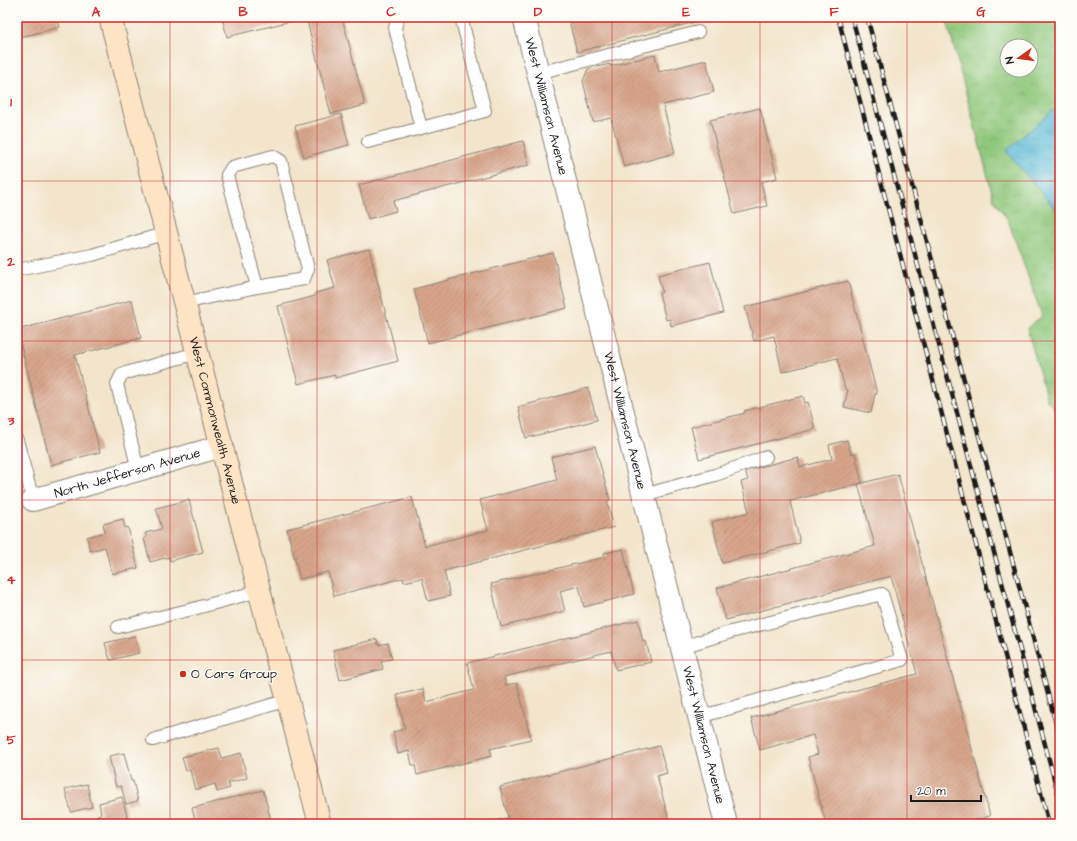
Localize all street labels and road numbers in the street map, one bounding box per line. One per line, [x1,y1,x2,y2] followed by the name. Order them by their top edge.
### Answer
[520,36,572,177] street label: West Williamson Avenue
[185,335,245,506] street label: West Commonwealth Avenue
[599,350,651,491] street label: West Williamson Avenue
[52,444,202,502] street label: North Jefferson Avenue
[678,664,730,806] street label: West Williamson Avenue

